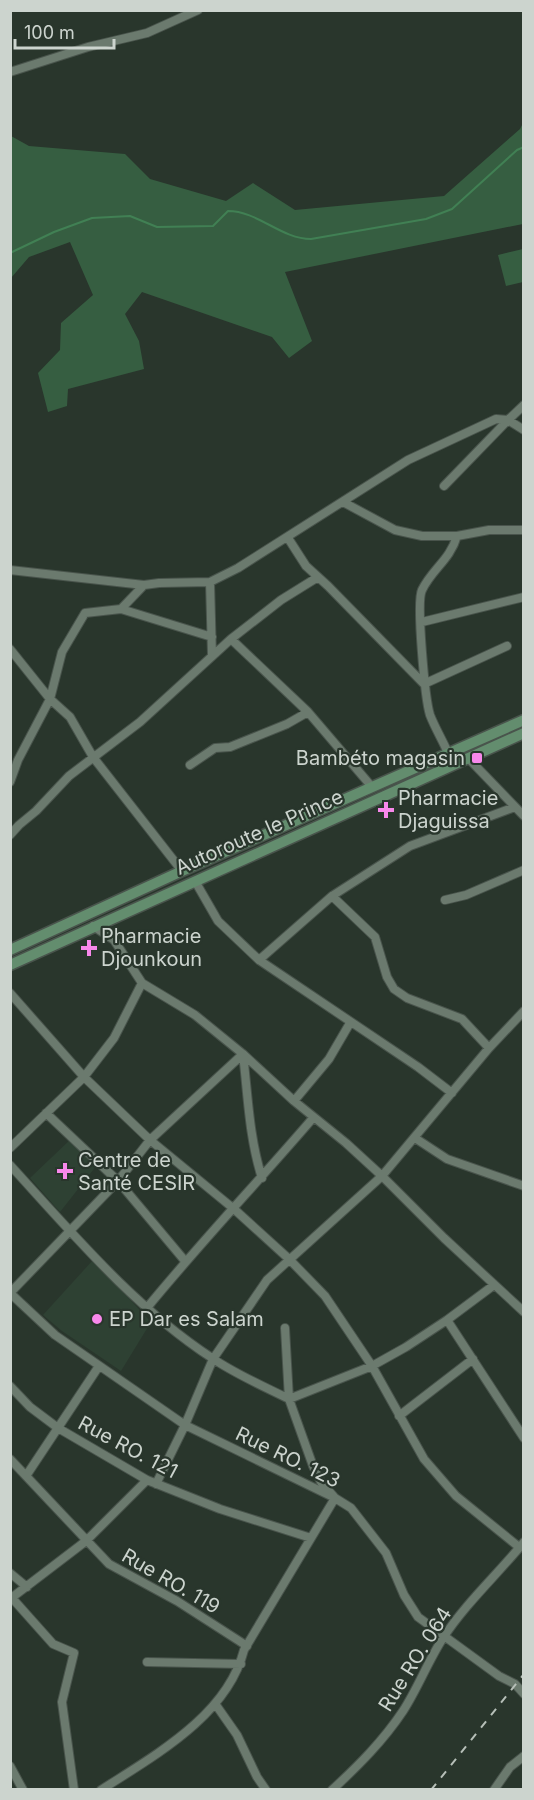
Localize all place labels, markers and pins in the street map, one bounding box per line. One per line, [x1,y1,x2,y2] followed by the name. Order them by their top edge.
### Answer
[296,746,465,770] place label: Bambéto magasin
[470,751,484,765] marker: Bambéto magasin
[398,786,498,833] place label: Pharmacie Djaguissa
[379,803,393,817] marker: Pharmacie Djaguissa
[101,924,202,971] place label: Pharmacie Djounkoun
[82,941,96,955] marker: Pharmacie Djounkoun
[78,1148,195,1195] place label: Centre de Santé CESIR
[56,1162,74,1180] marker: Centre de Santé CESIR
[109,1307,264,1331] place label: EP Dar es Salam
[90,1312,104,1326] marker: EP Dar es Salam

